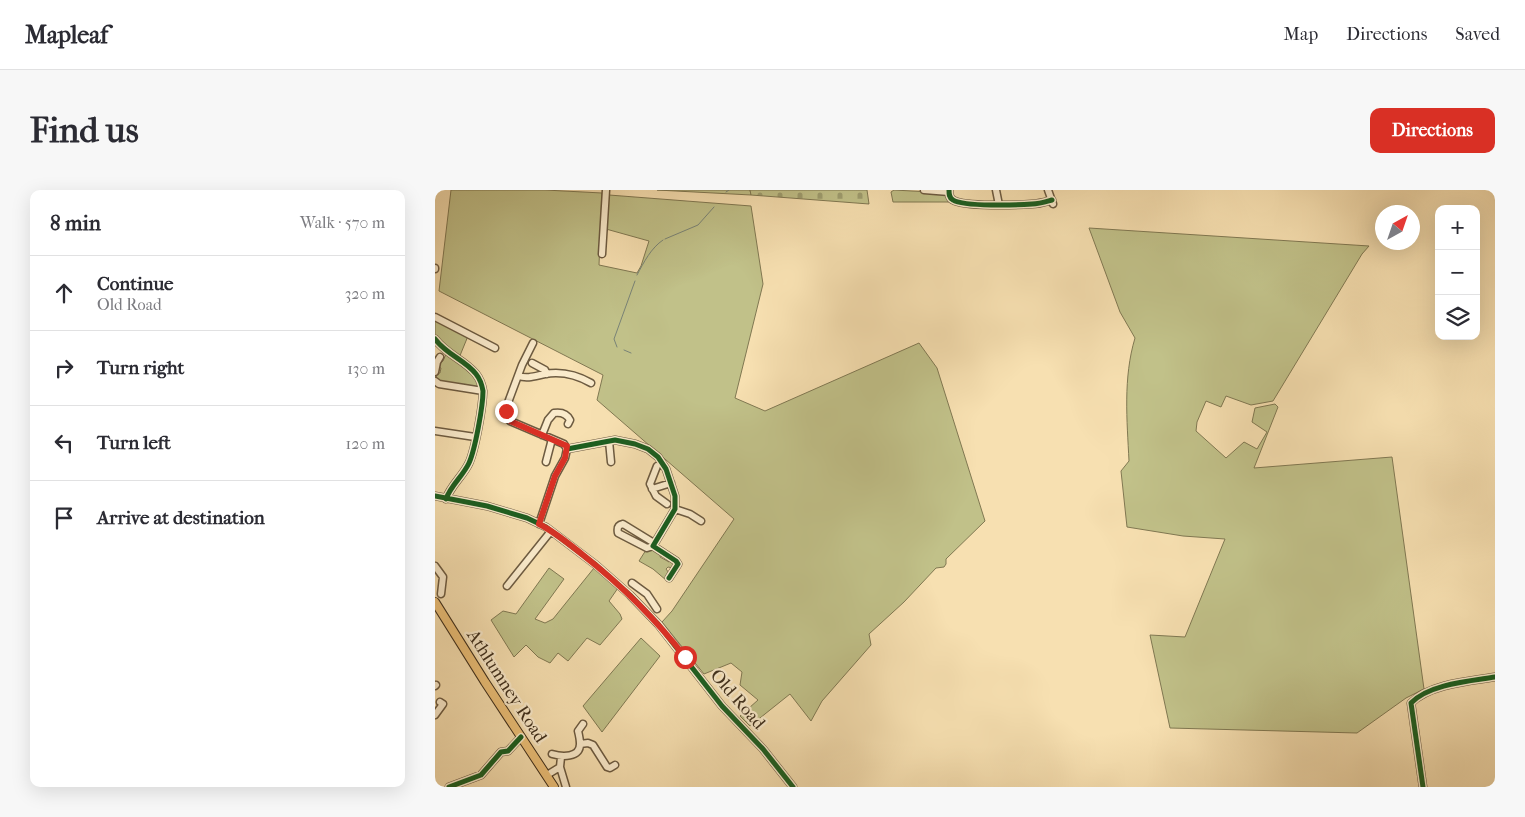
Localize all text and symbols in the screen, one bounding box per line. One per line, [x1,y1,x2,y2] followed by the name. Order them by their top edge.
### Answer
[25,21,108,49] text: Mapleaf
[1284,24,1318,45] text: Map
[1346,24,1427,45] text: Directions
[1455,24,1500,45] text: Saved
[1370,108,1495,153] button: Directions
[30,110,139,151] text: Find us
[1375,205,1420,250] north arrow
[1435,205,1480,340] map controls
[1435,205,1480,250] button: +
[50,211,101,235] text: 8 min
[300,213,385,232] text: Walk · 570 m
[1435,250,1480,295] button: −
[97,273,173,295] text: Continue
[50,279,78,307] icon: ahead
[345,284,385,303] text: 320 m
[97,295,162,314] text: Old Road
[1435,295,1480,340] button: layers
[50,354,78,382] icon: right
[97,357,184,379] text: Turn right
[347,359,385,378] text: 130 m
[495,400,518,423] route end
[50,429,78,457] icon: left
[97,432,171,454] text: Turn left
[346,434,385,453] text: 120 m
[50,504,78,532] icon: arrive
[97,507,265,529] text: Arrive at destination
[462,625,551,747] street label: Athlumney Road
[674,646,697,669] route start
[706,665,770,734] street label: Old Road

